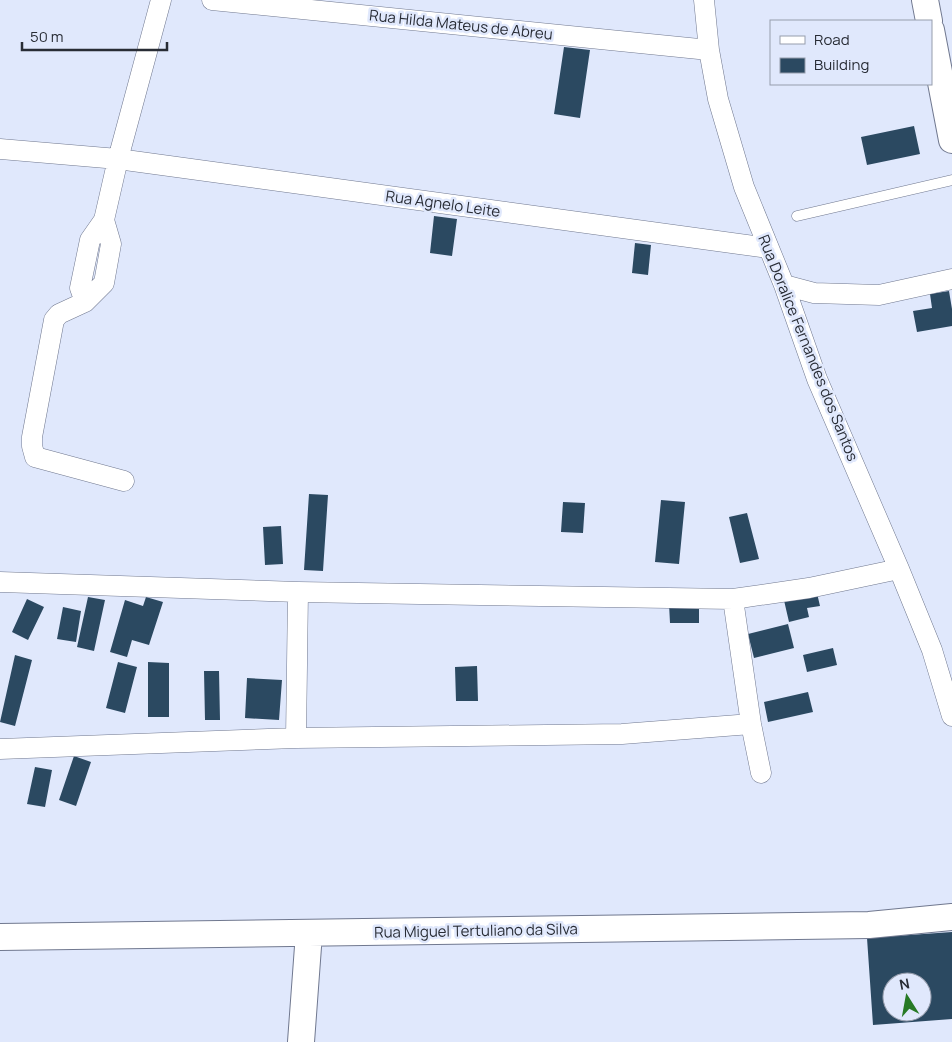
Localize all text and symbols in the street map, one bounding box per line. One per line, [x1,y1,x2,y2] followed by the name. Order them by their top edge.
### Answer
[368,4,554,45] street label: Rua Hilda Mateus de Abreu
[22,20,168,52] scale bar
[770,20,932,85] legend
[30,26,64,47] text: 50 m
[814,29,850,50] text: Road
[814,54,869,75] text: Building
[384,185,502,222] street label: Rua Agnelo Leite
[753,231,864,464] street label: Rua Doralice Fernandes dos Santos
[374,918,578,943] street label: Rua Miguel Tertuliano da Silva
[882,972,932,1022] north arrow
[898,973,911,994] text: N

